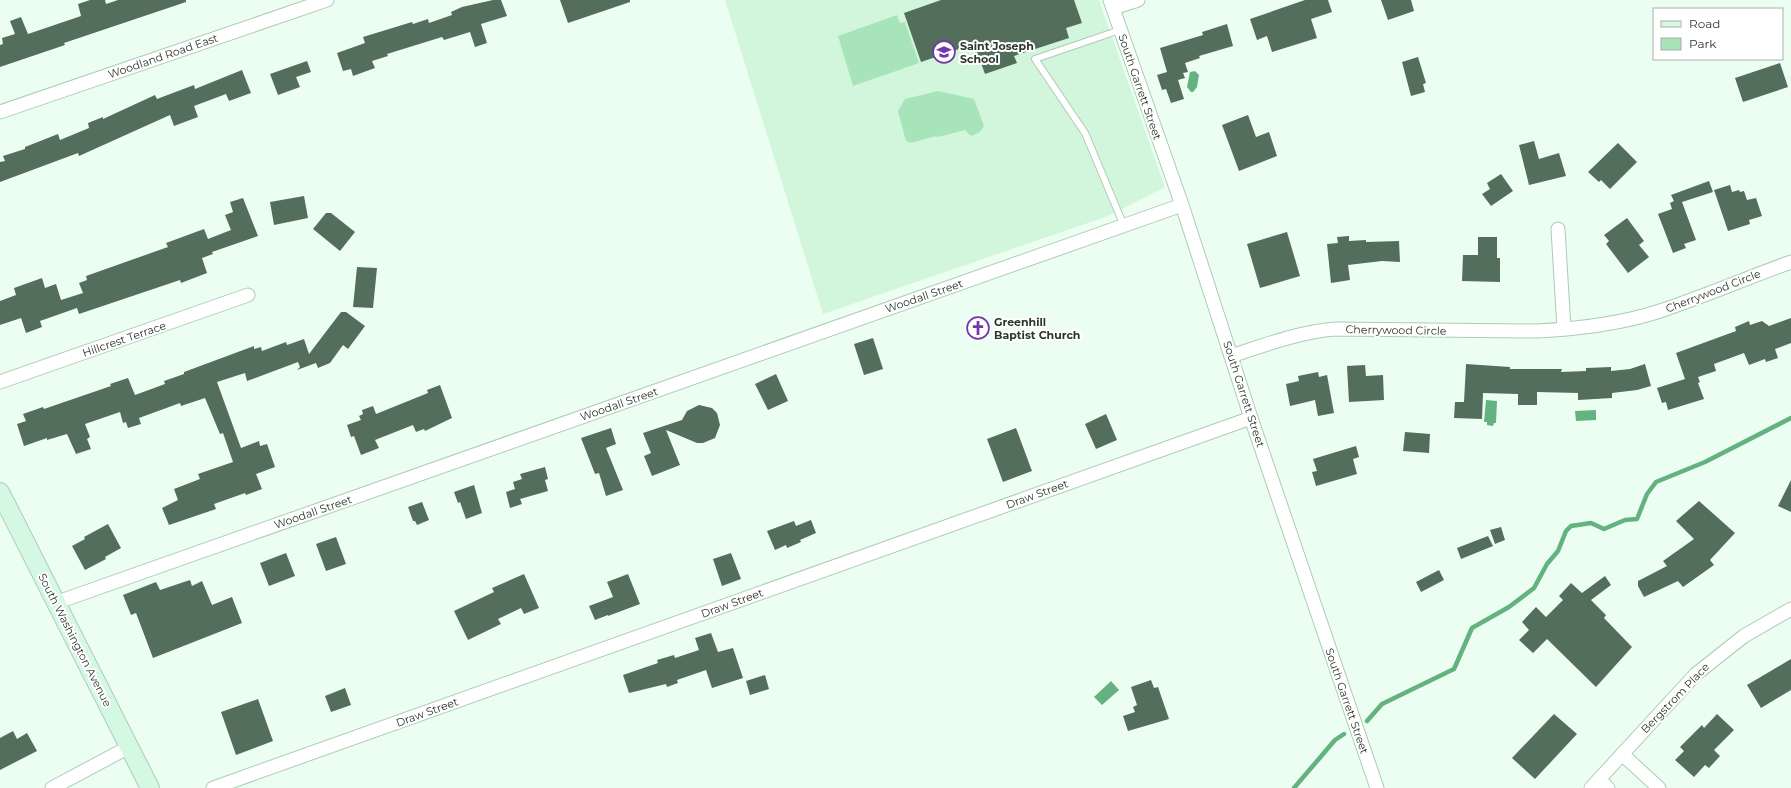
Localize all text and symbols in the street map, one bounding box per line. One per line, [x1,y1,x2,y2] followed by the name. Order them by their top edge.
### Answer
[1653,8,1783,60] legend
[1689,16,1720,31] text: Road
[106,30,220,81] street label: Woodland Road East
[1115,32,1165,142] street label: South Garrett Street
[1689,36,1717,51] text: Park
[931,39,957,65] school or university icon: Saint Joseph School
[960,39,1034,66] place label: Saint Joseph School
[1663,266,1763,316] street label: Cherrywood Circle
[883,276,965,316] street label: Woodall Street
[965,315,991,341] church icon: Greenhill Baptist Church
[994,315,1080,342] place label: Greenhill Baptist Church
[80,318,168,360] street label: Hillcrest Terrace
[1345,322,1447,338] street label: Cherrywood Circle
[1220,339,1268,449] street label: South Garrett Street
[578,384,660,424] street label: Woodall Street
[1004,476,1071,512] street label: Draw Street
[272,492,354,532] street label: Woodall Street
[35,571,115,709] street label: South Washington Avenue
[699,585,766,621] street label: Draw Street
[1322,646,1372,756] street label: South Garrett Street
[1638,660,1712,736] street label: Bergstrom Place
[394,694,461,730] street label: Draw Street

